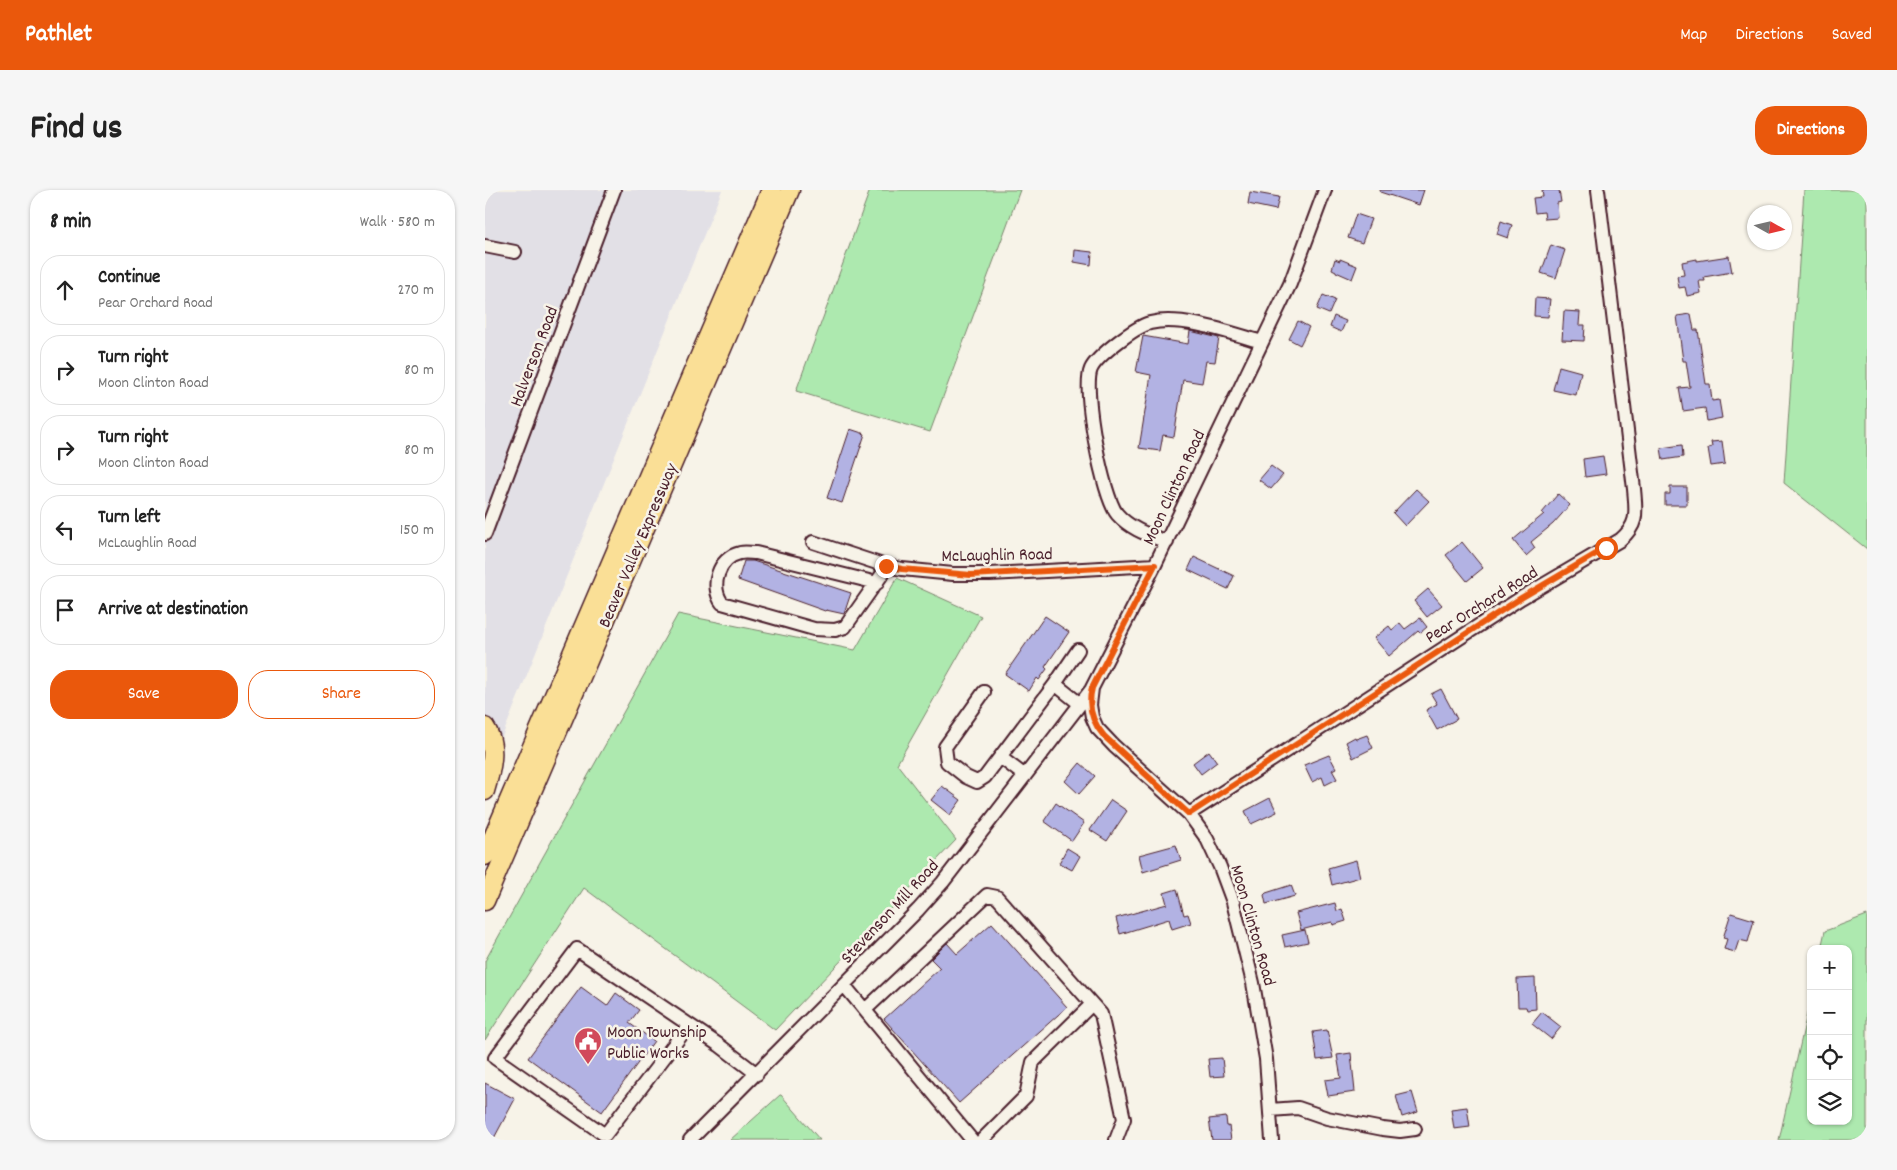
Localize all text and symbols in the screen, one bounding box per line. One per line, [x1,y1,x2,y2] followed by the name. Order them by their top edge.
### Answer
[25,18,92,52] text: Pathlet
[1680,23,1707,48] text: Map
[1735,23,1804,48] text: Directions
[1832,23,1872,48] text: Saved
[30,105,122,155] text: Find us
[1755,106,1867,155] button: Directions
[1747,205,1792,250] north arrow
[50,208,91,238] text: 8 min
[360,211,435,234] text: Walk · 580 m
[98,265,160,292] text: Continue
[51,276,79,304] icon: ahead
[398,279,434,302] text: 270 m
[98,292,213,315] text: Pear Orchard Road
[505,303,566,411] street label: Halverson Road
[98,345,169,372] text: Turn right
[51,356,79,384] icon: right
[404,359,434,382] text: 80 m
[98,372,209,395] text: Moon Clinton Road
[98,425,169,452] text: Turn right
[1138,426,1213,550] street label: Moon Clinton Road
[51,436,79,464] icon: right
[404,439,434,462] text: 80 m
[98,452,209,475] text: Moon Clinton Road
[593,459,686,632] street label: Beaver Valley Expressway
[98,505,161,532] text: Turn left
[51,516,79,544] icon: left
[400,519,434,542] text: 150 m
[98,532,197,555] text: McLaughlin Road
[1595,537,1618,560] route start
[941,543,1053,570] street label: McLaughlin Road
[875,555,898,578] route end
[1421,561,1544,651] street label: Pear Orchard Road
[51,596,79,624] icon: arrive
[98,597,248,624] text: Arrive at destination
[50,670,238,719] button: Save
[248,670,435,719] button: Share
[836,855,946,970] street label: Stevenson Mill Road
[1222,862,1281,989] street label: Moon Clinton Road
[1807,945,1852,1125] map controls
[1807,945,1852,990] button: +
[1807,990,1852,1035] button: −
[607,1021,707,1067] place label: Moon Township Public Works
[573,1026,603,1065] public building icon: Moon Township Public Works
[1807,1035,1852,1080] button: locate
[1807,1080,1852,1125] button: layers

